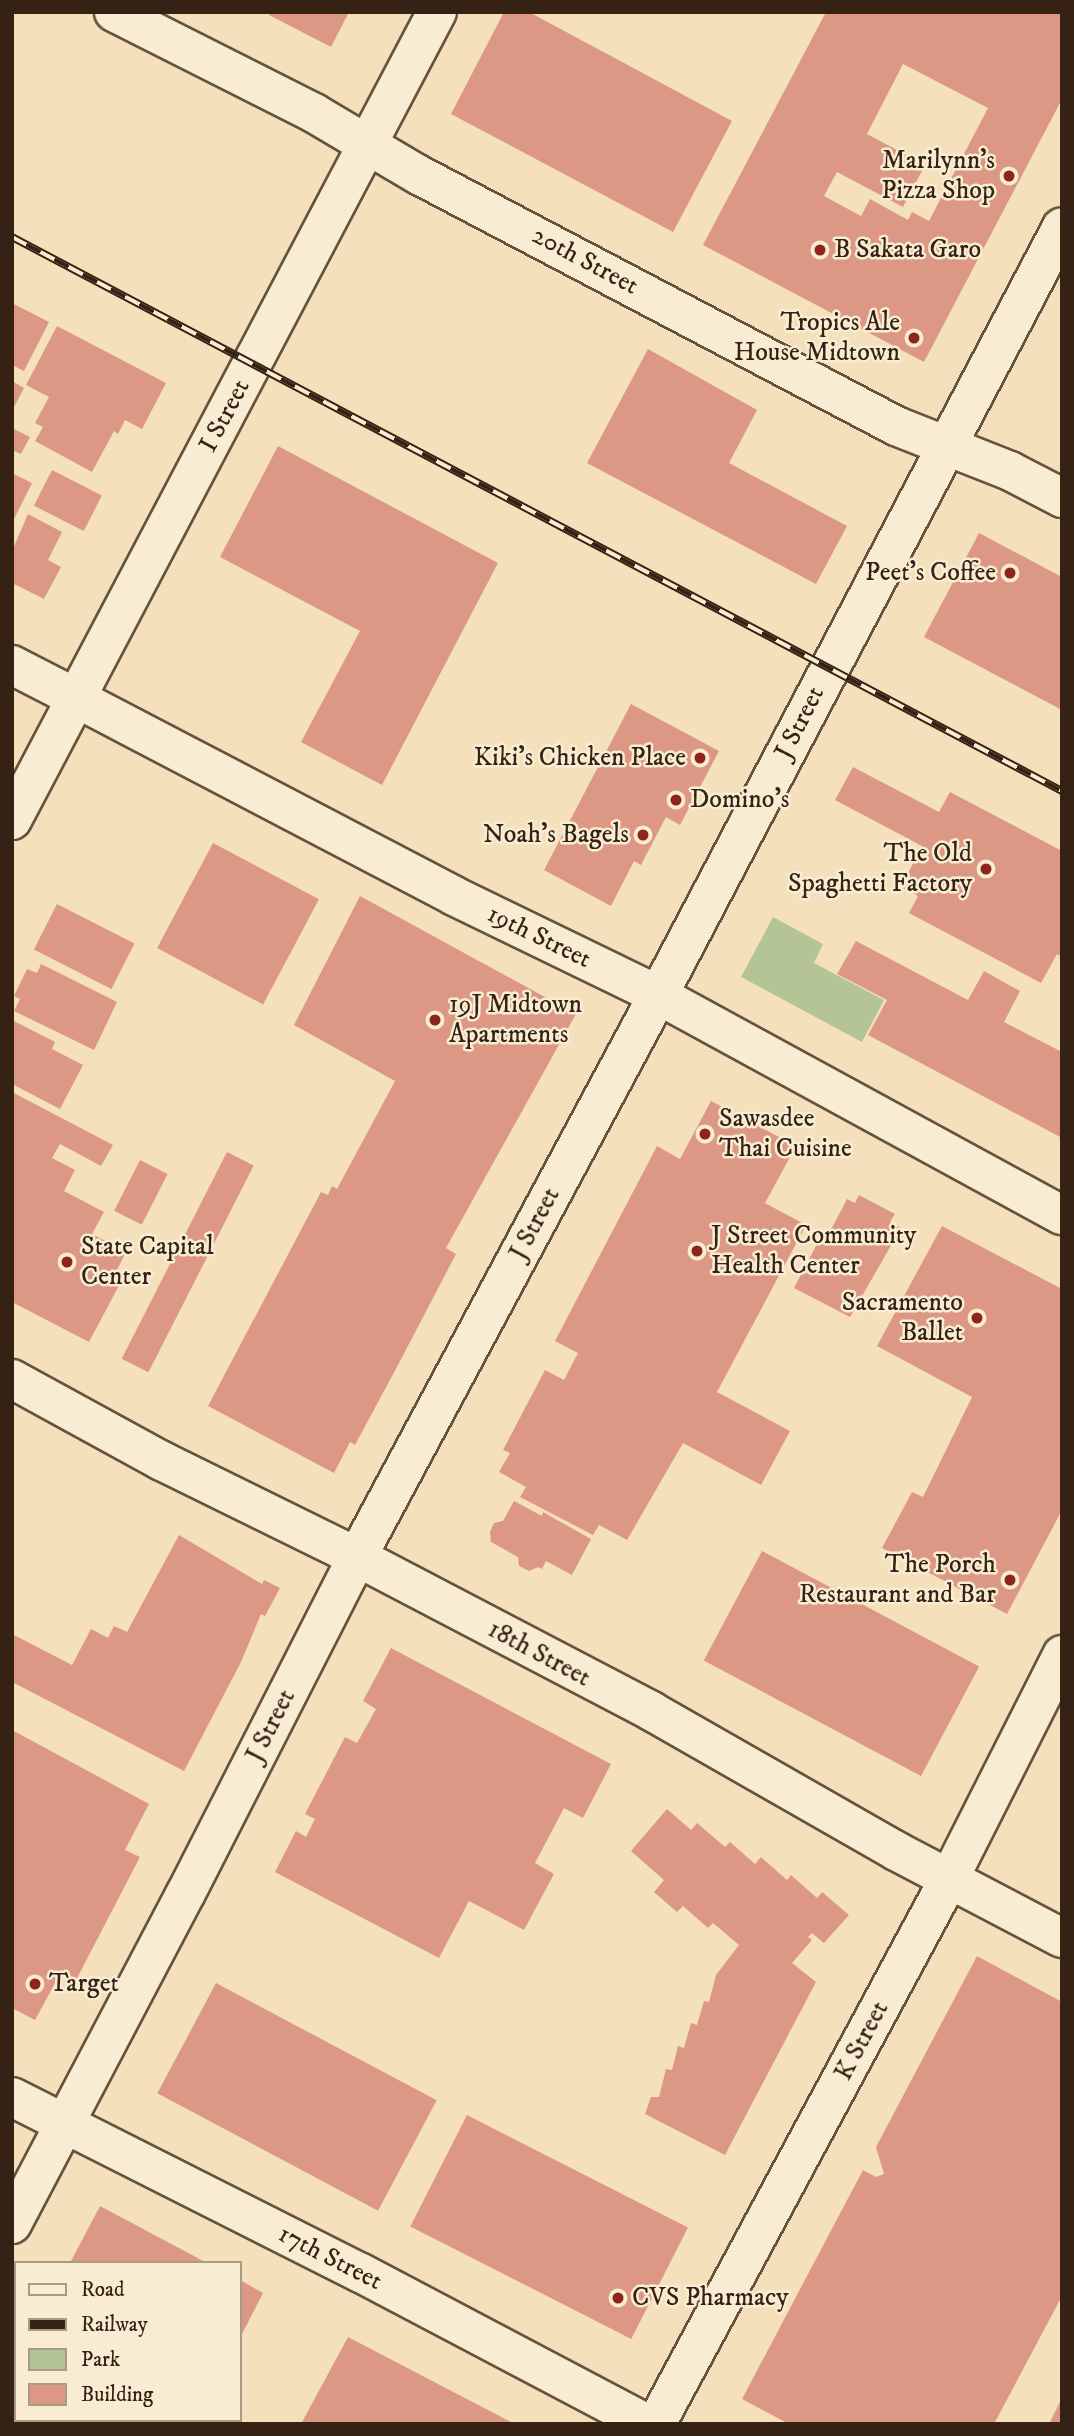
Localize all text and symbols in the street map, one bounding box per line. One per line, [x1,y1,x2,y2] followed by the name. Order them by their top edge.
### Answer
[881,145,995,206] place label: Marilynn’s Pizza Shop
[1001,168,1017,184] marker: Marilynn’s Pizza Shop
[527,220,643,302] street label: 20th Street
[834,234,981,266] place label: B Sakata Garo
[812,242,828,258] marker: B Sakata Garo
[734,307,900,368] place label: Tropics Ale House Midtown
[906,330,922,346] marker: Tropics Ale House Midtown
[193,374,257,458] street label: I Street
[865,557,996,589] place label: Peet's Coffee
[1002,565,1018,581] marker: Peet's Coffee
[768,681,832,765] street label: J Street
[474,742,686,774] place label: Kiki's Chicken Place
[692,750,708,766] marker: Kiki's Chicken Place
[690,784,789,816] place label: Domino's
[668,792,684,808] marker: Domino's
[483,819,629,851] place label: Noah's Bagels
[635,827,651,843] marker: Noah's Bagels
[788,838,972,900] place label: The Old Spaghetti Factory
[978,861,994,877] marker: The Old Spaghetti Factory
[482,899,596,975] street label: 19th Street
[449,989,582,1050] place label: 19J Midtown Apartments
[427,1012,443,1028] marker: 19J Midtown Apartments
[719,1103,852,1164] place label: Sawasdee Thai Cuisine
[697,1126,713,1142] marker: Sawasdee Thai Cuisine
[503,1182,567,1266] street label: J Street
[711,1220,916,1282] place label: J Street Community Health Center
[81,1231,214,1292] place label: State Capital Center
[689,1243,705,1259] marker: J Street Community Health Center
[59,1254,75,1270] marker: State Capital Center
[842,1287,963,1348] place label: Sacramento Ballet
[969,1310,985,1326] marker: Sacramento Ballet
[799,1549,996,1610] place label: The Porch Restaurant and Bar
[1002,1572,1018,1588] marker: The Porch Restaurant and Bar
[482,1614,596,1694] street label: 18th Street
[239,1684,303,1768] street label: J Street
[49,1968,119,2000] place label: Target
[27,1976,43,1992] marker: Target
[828,1996,896,2086] street label: K Street
[273,2219,387,2297] street label: 17th Street
[14,2261,242,2422] legend
[81,2277,125,2303] text: Road
[632,2282,789,2314] place label: CVS Pharmacy
[610,2290,626,2306] marker: CVS Pharmacy
[81,2312,148,2338] text: Railway
[81,2347,120,2373] text: Park
[81,2382,153,2408] text: Building

